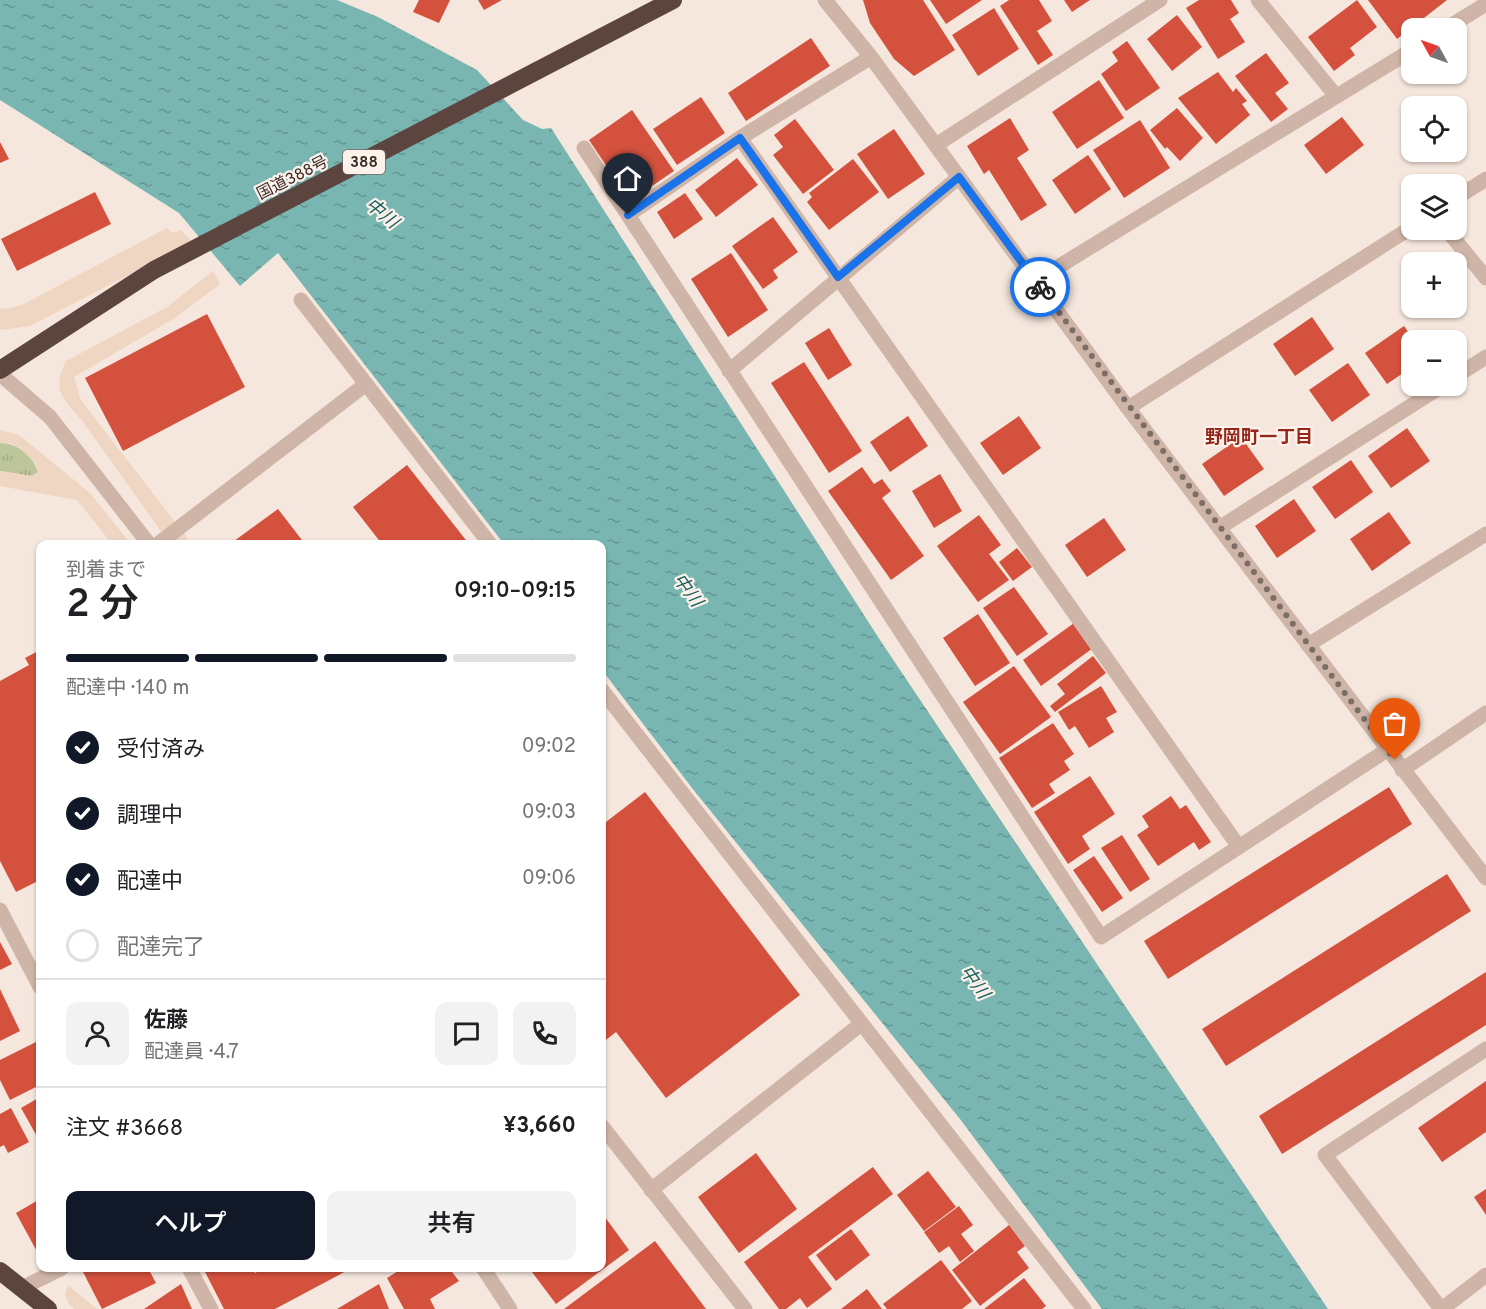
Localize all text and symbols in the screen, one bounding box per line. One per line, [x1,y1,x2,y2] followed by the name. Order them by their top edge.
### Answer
[1401,18,1467,84] north arrow
[1401,18,1467,396] map controls
[1401,96,1467,162] button: locate
[343,150,385,174] road number: 388
[254,152,332,205] street label: 国道388号
[602,153,653,215] pin
[611,162,644,195] icon: home
[1401,174,1467,240] button: layers
[360,194,404,236] water label: 中川
[1401,252,1467,318] button: +
[1010,257,1070,317] courier
[1024,271,1057,304] icon: bike
[1401,330,1467,396] button: −
[1205,427,1313,450] district label: 野岡町一丁目
[66,558,146,584] text: 到着まで
[667,570,708,614] water label: 中川
[454,578,576,605] text: 09:10–09:15
[66,582,138,631] text: 2 分
[66,676,189,702] text: 配達中 · 140 m
[1369,698,1420,760] pin
[1378,707,1411,740] icon: bag
[66,731,99,764] icon: check
[522,734,576,760] text: 09:02
[117,737,205,764] text: 受付済み
[66,797,99,830] icon: check
[522,800,576,826] text: 09:03
[117,803,183,830] text: 調理中
[66,863,99,896] icon: check
[522,866,576,892] text: 09:06
[117,869,183,896] text: 配達中
[117,935,205,962] text: 配達完了
[954,962,995,1006] water label: 中川
[66,1002,129,1065] button: person
[435,1002,498,1065] button: chat
[513,1002,576,1065] button: phone
[144,1008,188,1035] text: 佐藤
[144,1040,239,1066] text: 配達員 · 4.7
[503,1113,576,1140] text: ¥3,660
[66,1116,183,1143] text: 注文 #3668
[66,1191,315,1260] button: ヘルプ
[327,1191,576,1260] button: 共有

